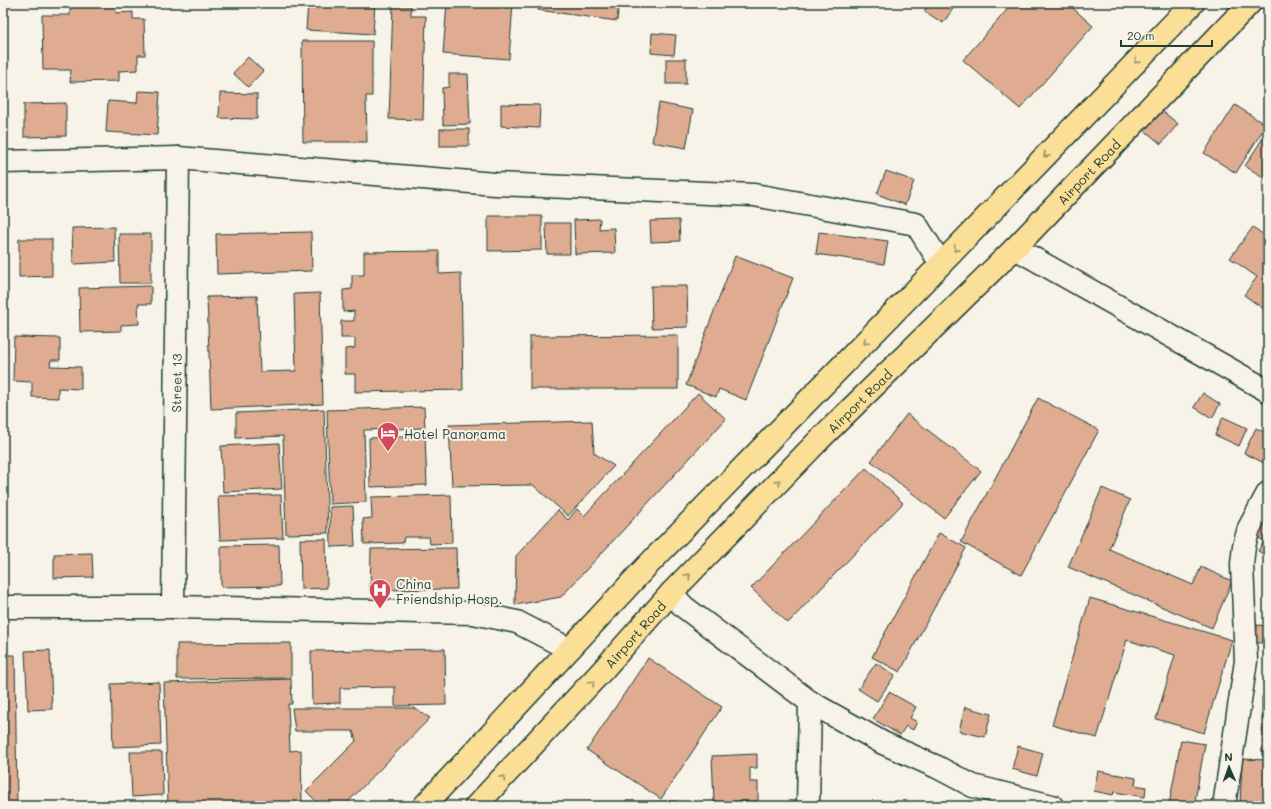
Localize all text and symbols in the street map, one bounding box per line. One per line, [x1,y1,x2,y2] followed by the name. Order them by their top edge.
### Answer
[1121,22,1212,48] scale bar
[1127,27,1155,43] text: 20 m
[1134,56,1142,64] one-way arrow
[1053,135,1124,208] street label: Airport Road
[1044,150,1051,158] one-way arrow
[954,244,961,251] one-way arrow
[863,337,870,345] one-way arrow
[167,353,184,413] street label: Street 13
[823,365,895,436] street label: Airport Road
[375,420,401,453] hotel icon: Hotel Panorama
[404,425,506,442] place label: Hotel Panorama
[773,479,781,487] one-way arrow
[683,573,691,581] one-way arrow
[396,575,502,607] place label: China Friendship Hosp.
[367,577,393,610] hospital icon: China Friendship Hosp.
[600,597,669,671] street label: Airport Road
[587,680,594,688] one-way arrow
[1209,747,1249,787] north arrow
[1224,749,1233,764] text: N
[498,775,505,782] one-way arrow

